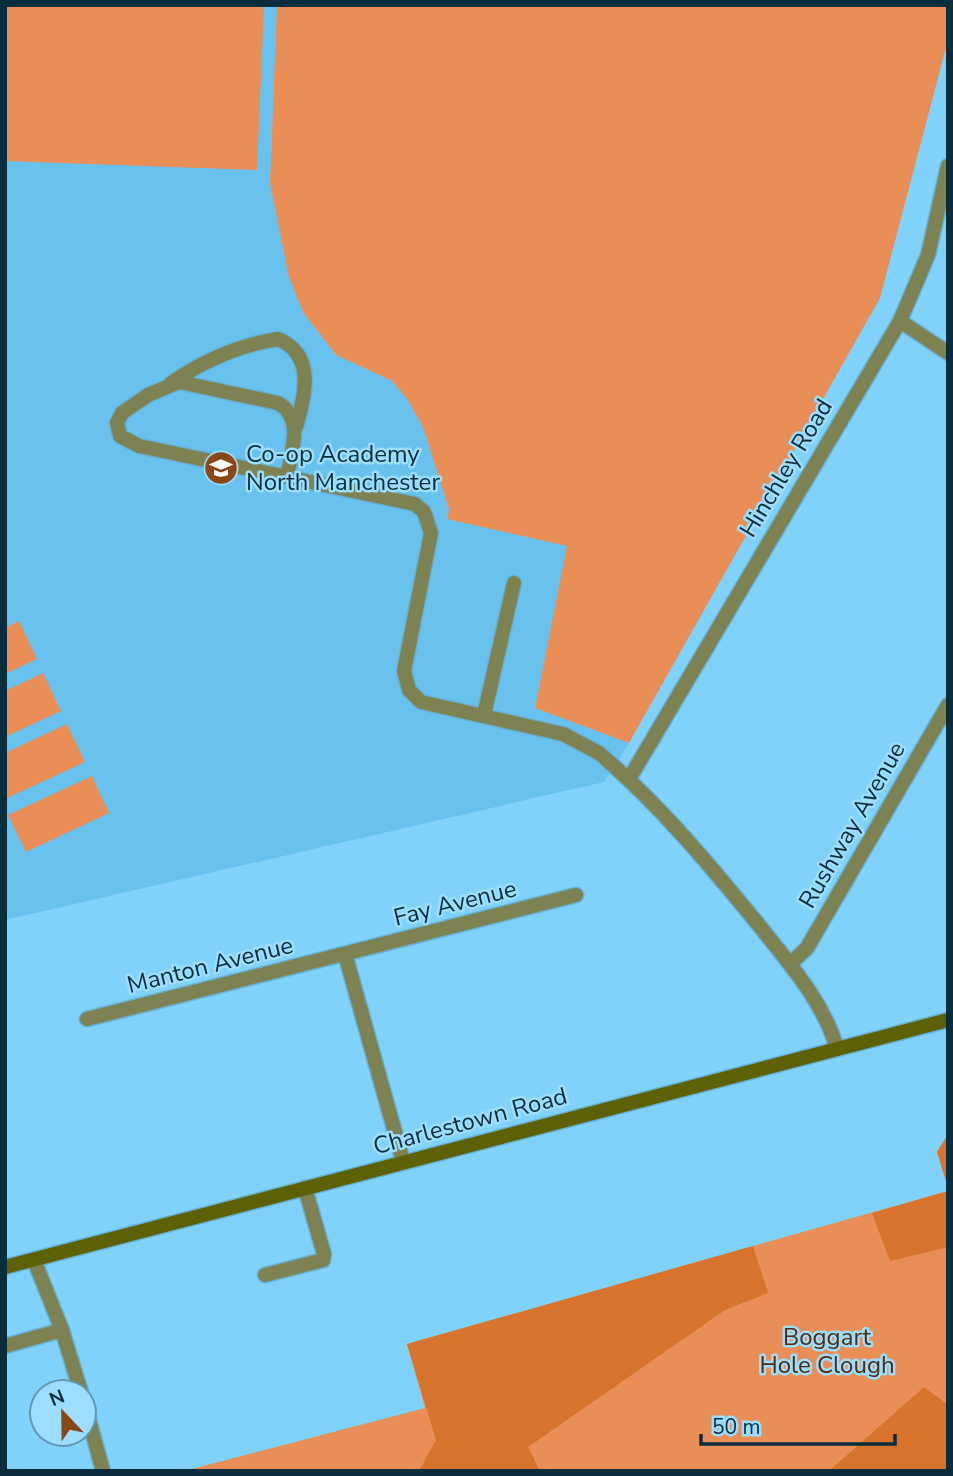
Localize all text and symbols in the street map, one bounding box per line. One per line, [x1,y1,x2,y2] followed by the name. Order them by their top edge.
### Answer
[732,393,840,543] street label: Hinchley Road
[246,438,440,498] place label: Co-op Academy North Manchester
[202,449,240,487] school or university icon: Co-op Academy North Manchester
[791,736,913,914] street label: Rushway Avenue
[390,872,520,934] street label: Fay Avenue
[124,929,296,1001] street label: Manton Avenue
[369,1080,571,1162] street label: Charlestown Road
[759,1321,895,1381] park label: Boggart Hole Clough
[28,1378,98,1448] north arrow
[46,1383,68,1413] text: N
[701,1402,895,1446] scale bar
[712,1413,761,1441] text: 50 m

